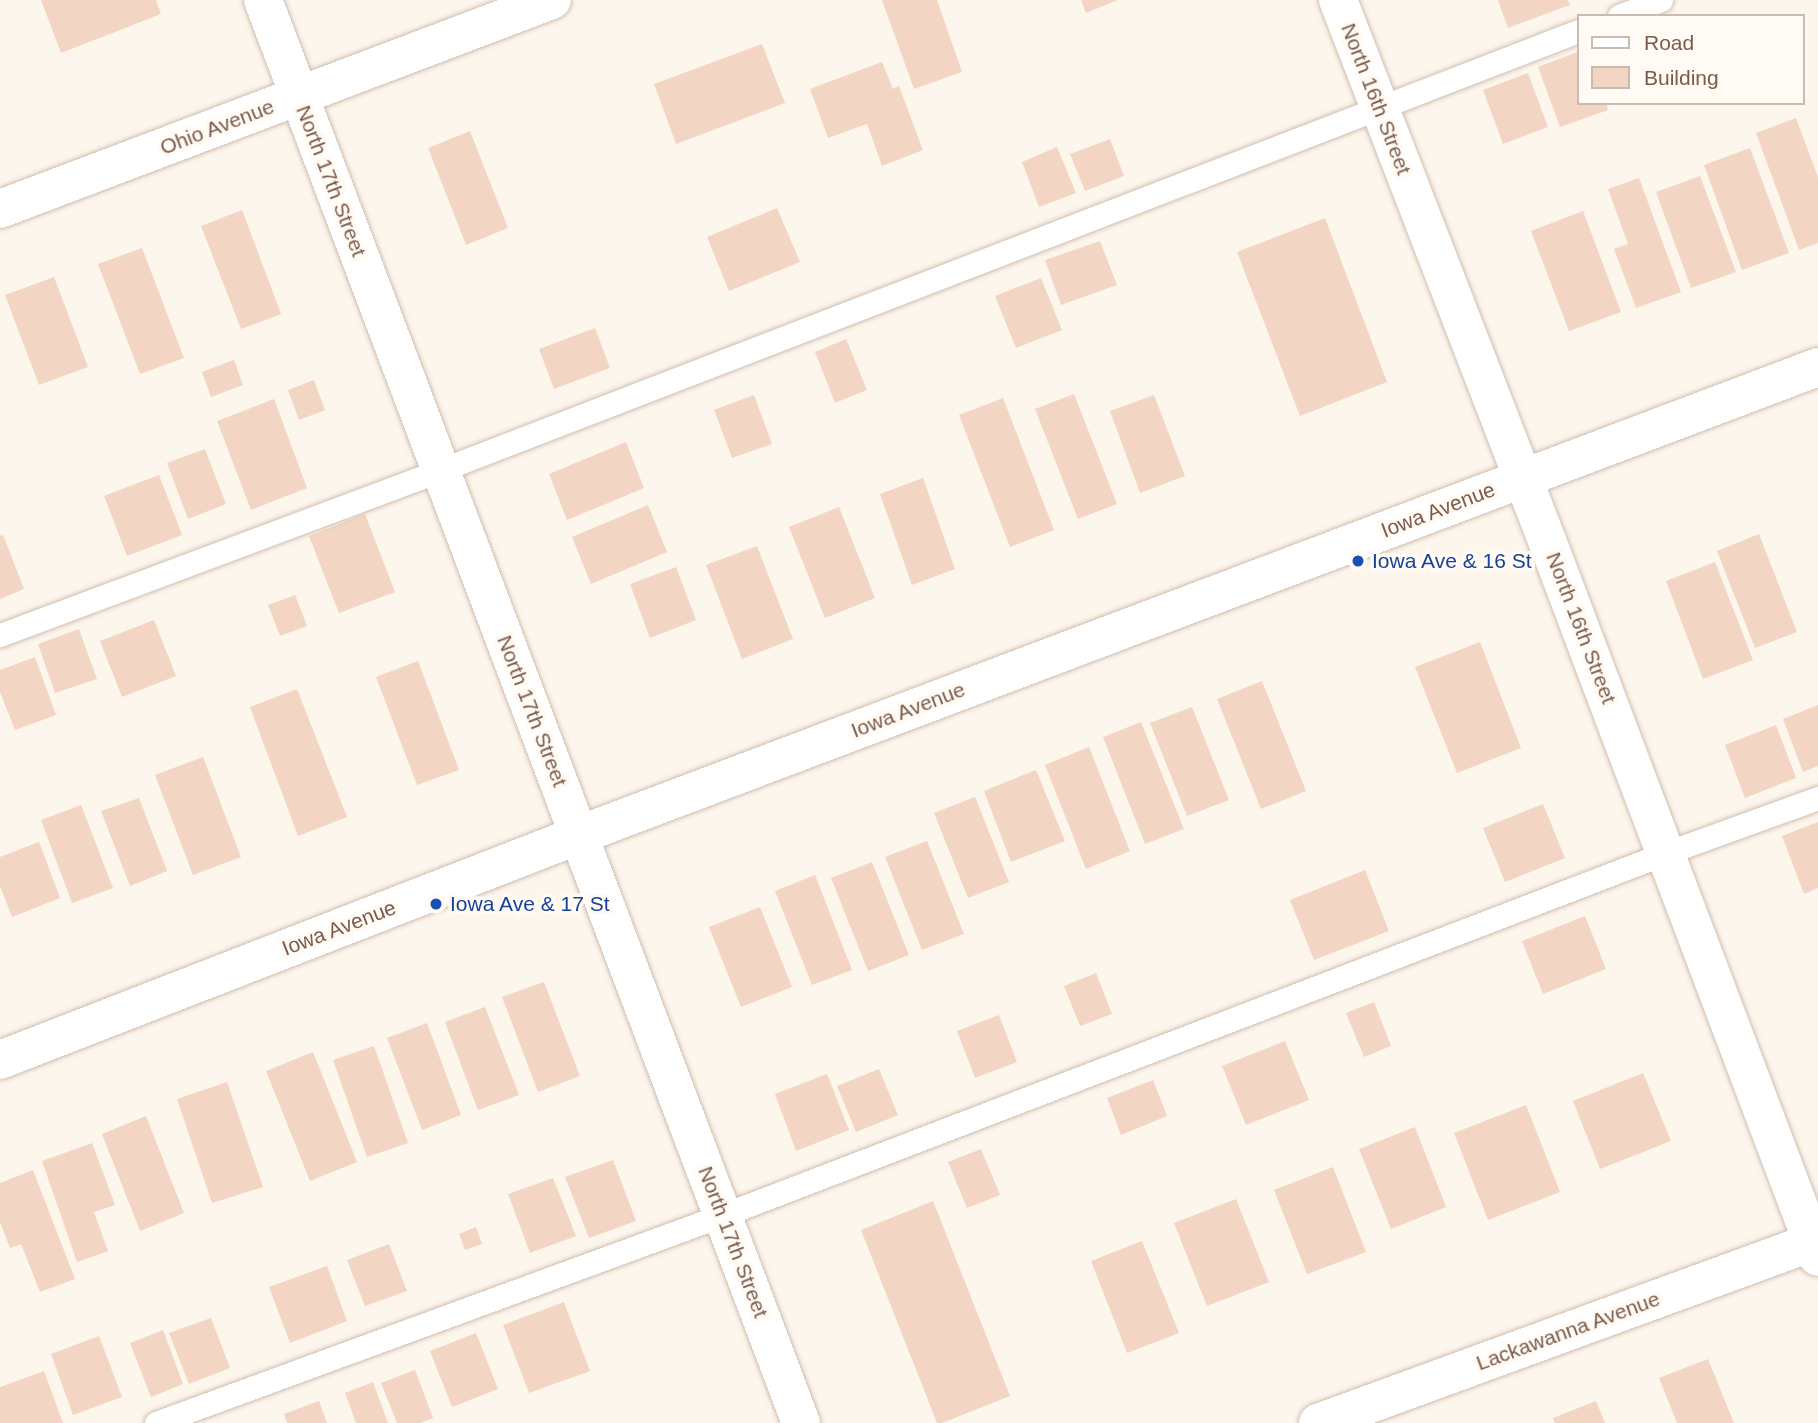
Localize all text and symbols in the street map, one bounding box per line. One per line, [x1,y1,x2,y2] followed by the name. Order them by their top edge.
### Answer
[1576,14,1804,105] legend
[1336,20,1416,178] street label: North 16th Street
[1644,31,1694,54] text: Road
[1644,66,1719,89] text: Building
[156,94,278,160] street label: Ohio Avenue
[291,102,371,260] street label: North 17th Street
[1377,477,1499,543] street label: Iowa Avenue
[1372,548,1533,574] place label: Iowa Ave & 16 St
[1541,549,1621,707] street label: North 16th Street
[1350,553,1366,569] marker: Iowa Ave & 16 St
[492,632,572,790] street label: North 17th Street
[847,677,969,743] street label: Iowa Avenue
[450,891,611,917] place label: Iowa Ave & 17 St
[278,895,400,961] street label: Iowa Avenue
[428,896,444,912] marker: Iowa Ave & 17 St
[693,1163,773,1321] street label: North 17th Street
[1472,1286,1664,1376] street label: Lackawanna Avenue

